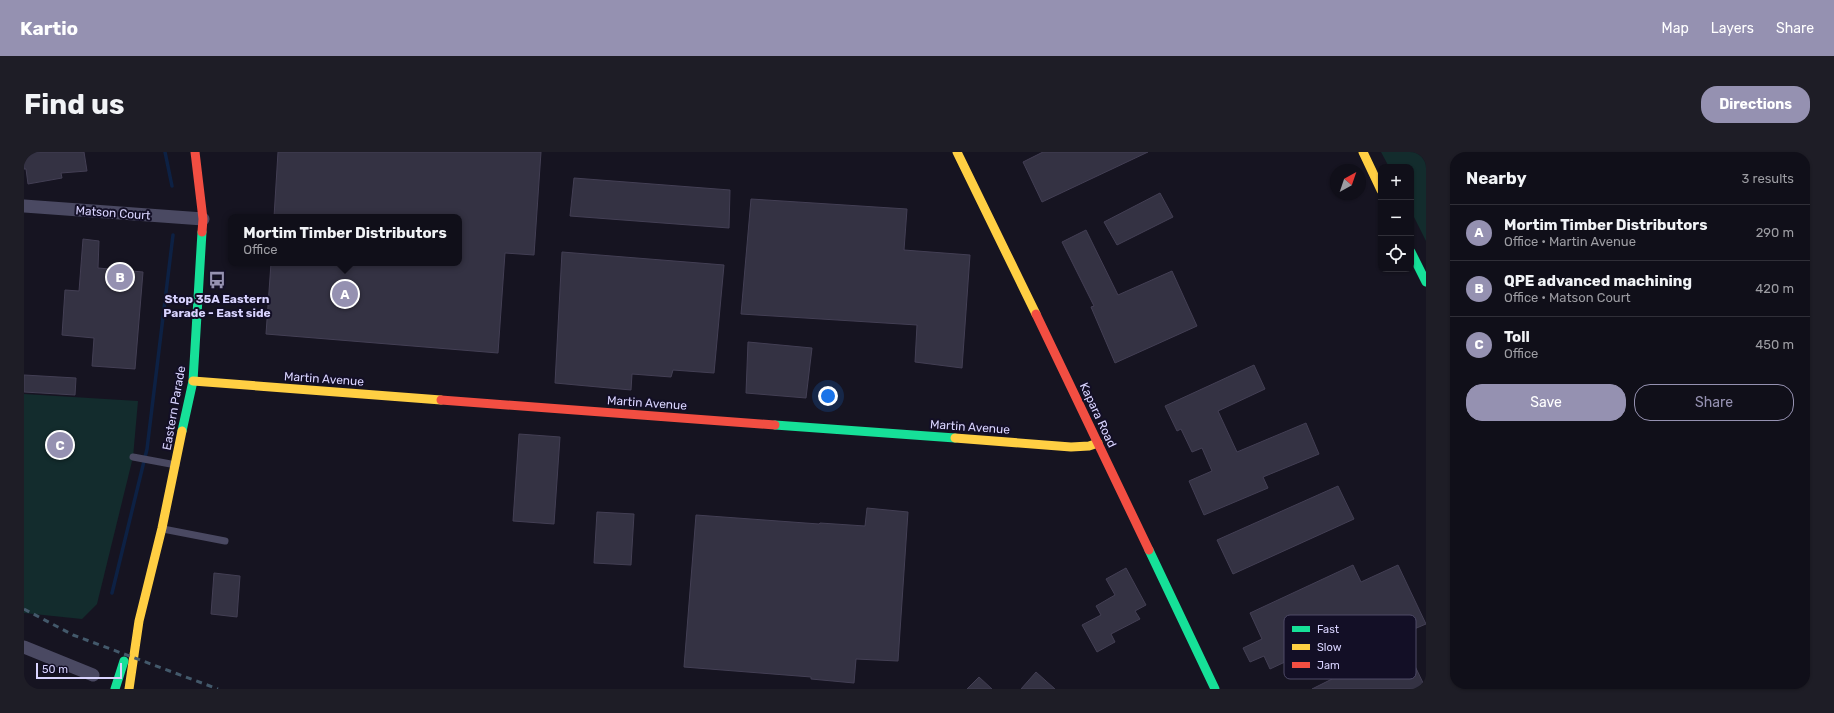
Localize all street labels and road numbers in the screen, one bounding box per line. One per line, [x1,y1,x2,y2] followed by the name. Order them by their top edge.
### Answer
[75,203,151,223] street label: Matson Court
[160,364,188,451] street label: Eastern Parade
[283,369,365,389] street label: Martin Avenue
[1077,380,1119,450] street label: Kapara Road
[606,393,688,413] street label: Martin Avenue
[929,417,1011,437] street label: Martin Avenue

